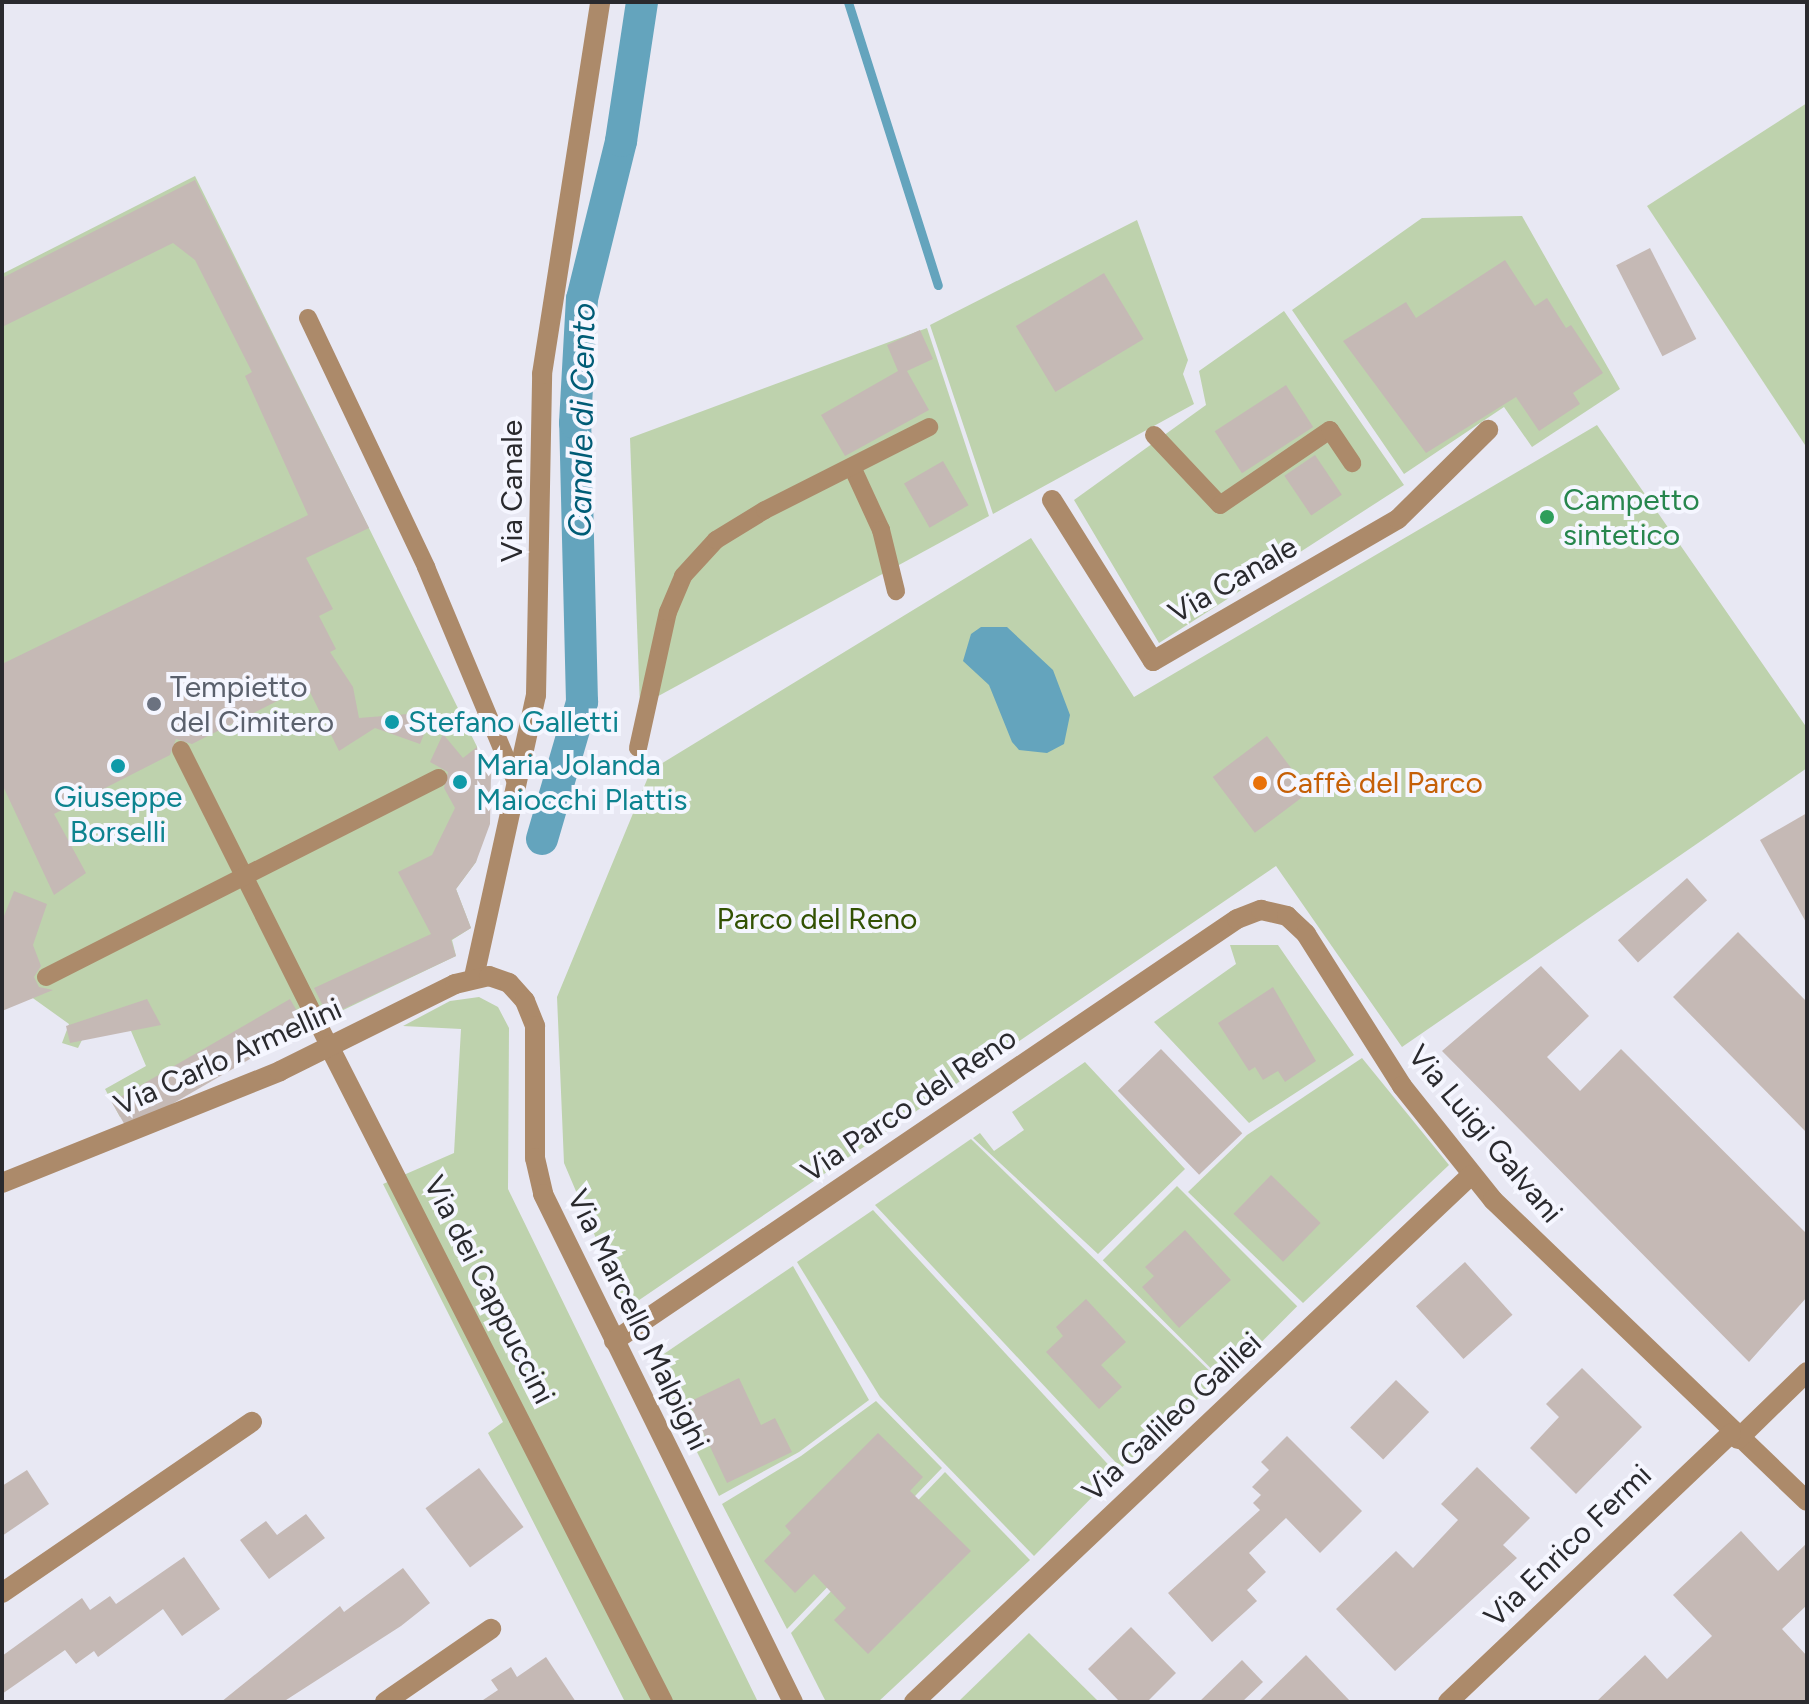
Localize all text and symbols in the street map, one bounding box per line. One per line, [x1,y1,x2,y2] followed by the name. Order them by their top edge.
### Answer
[561,302,603,538] water label: Canale di Cento
[494,420,530,562] street label: Via Canale
[1563,482,1700,552] place label: Campetto sintetico
[1538,508,1556,526] marker: Campetto sintetico
[1162,529,1304,631] street label: Via Canale
[170,669,334,740] place label: Tempietto del Cimitero
[145,695,163,713] marker: Tempietto del Cimitero
[408,704,619,740] place label: Stefano Galletti
[383,713,401,731] marker: Stefano Galletti
[476,747,687,818] place label: Maria Jolanda Maiocchi Plattis
[109,757,127,775] marker: Giuseppe Borselli
[1276,765,1483,801] place label: Caffè del Parco
[451,773,469,791] marker: Maria Jolanda Maiocchi Plattis
[1251,774,1269,792] marker: Caffè del Parco
[54,779,182,850] place label: Giuseppe Borselli
[717,901,917,937] park label: Parco del Reno
[109,991,347,1123] street label: Via Carlo Armellini
[795,1020,1023,1190] street label: Via Parco del Reno
[1400,1038,1570,1230] street label: Via Luigi Galvani
[416,1170,562,1410] street label: Via dei Cappuccini
[559,1184,717,1456] street label: Via Marcello Malpighi
[1075,1325,1269,1509] street label: Via Galileo Galilei
[1477,1457,1659,1635] street label: Via Enrico Fermi

